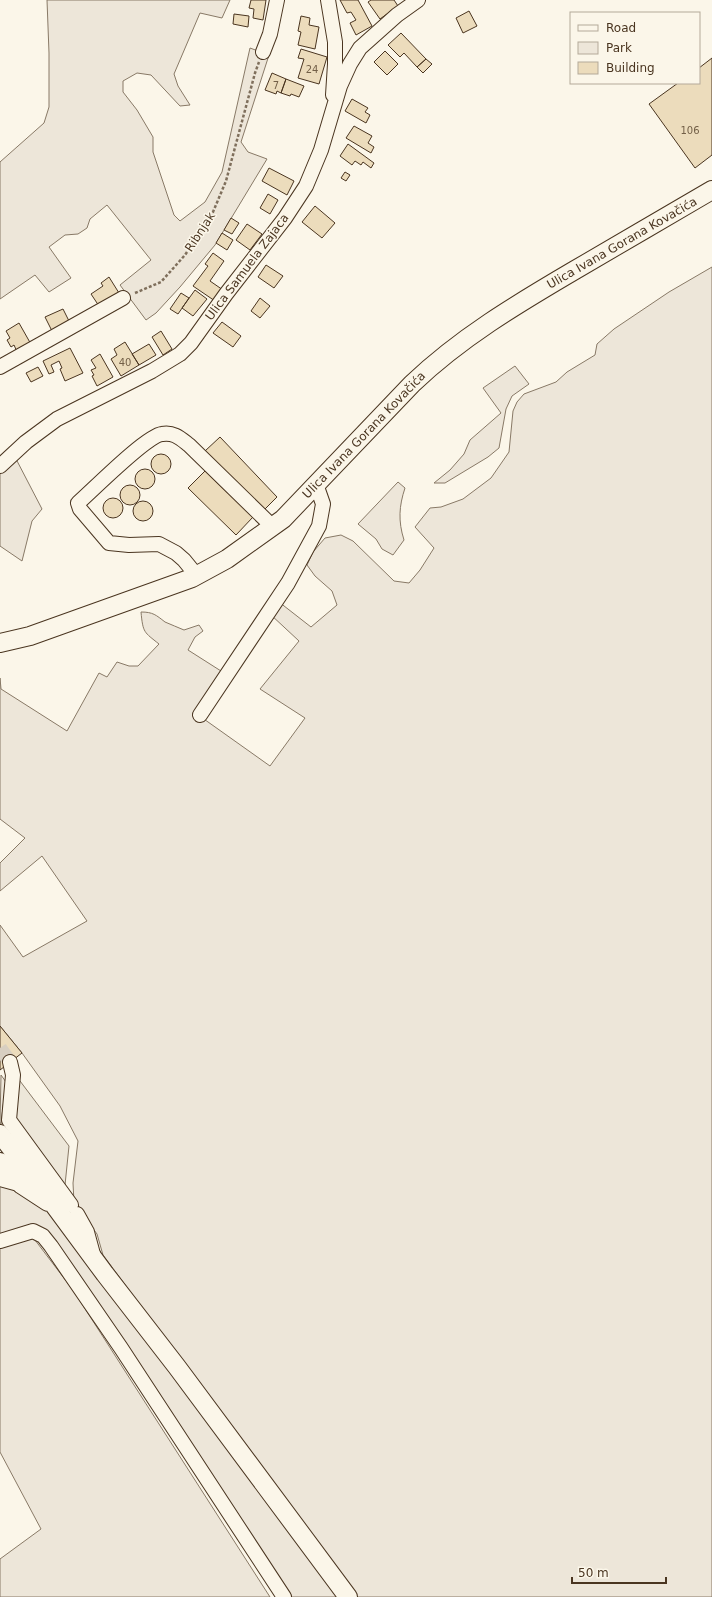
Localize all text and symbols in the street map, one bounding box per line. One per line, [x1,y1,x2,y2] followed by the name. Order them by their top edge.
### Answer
[570,12,700,84] legend
[606,21,636,35] text: Road
[606,41,632,55] text: Park
[606,61,655,75] text: Building
[306,64,318,75] house number: 24
[273,80,279,91] house number: 7
[680,125,700,136] house number: 106
[545,194,699,292] street label: Ulica Ivana Gorana Kovačića
[182,209,218,254] street label: Ribnjak
[202,211,292,323] street label: Ulica Samuela Zajaca
[119,357,131,368] house number: 40
[300,369,428,501] street label: Ulica Ivana Gorana Kovačića
[572,1559,666,1585] scale bar
[578,1566,609,1580] text: 50 m

